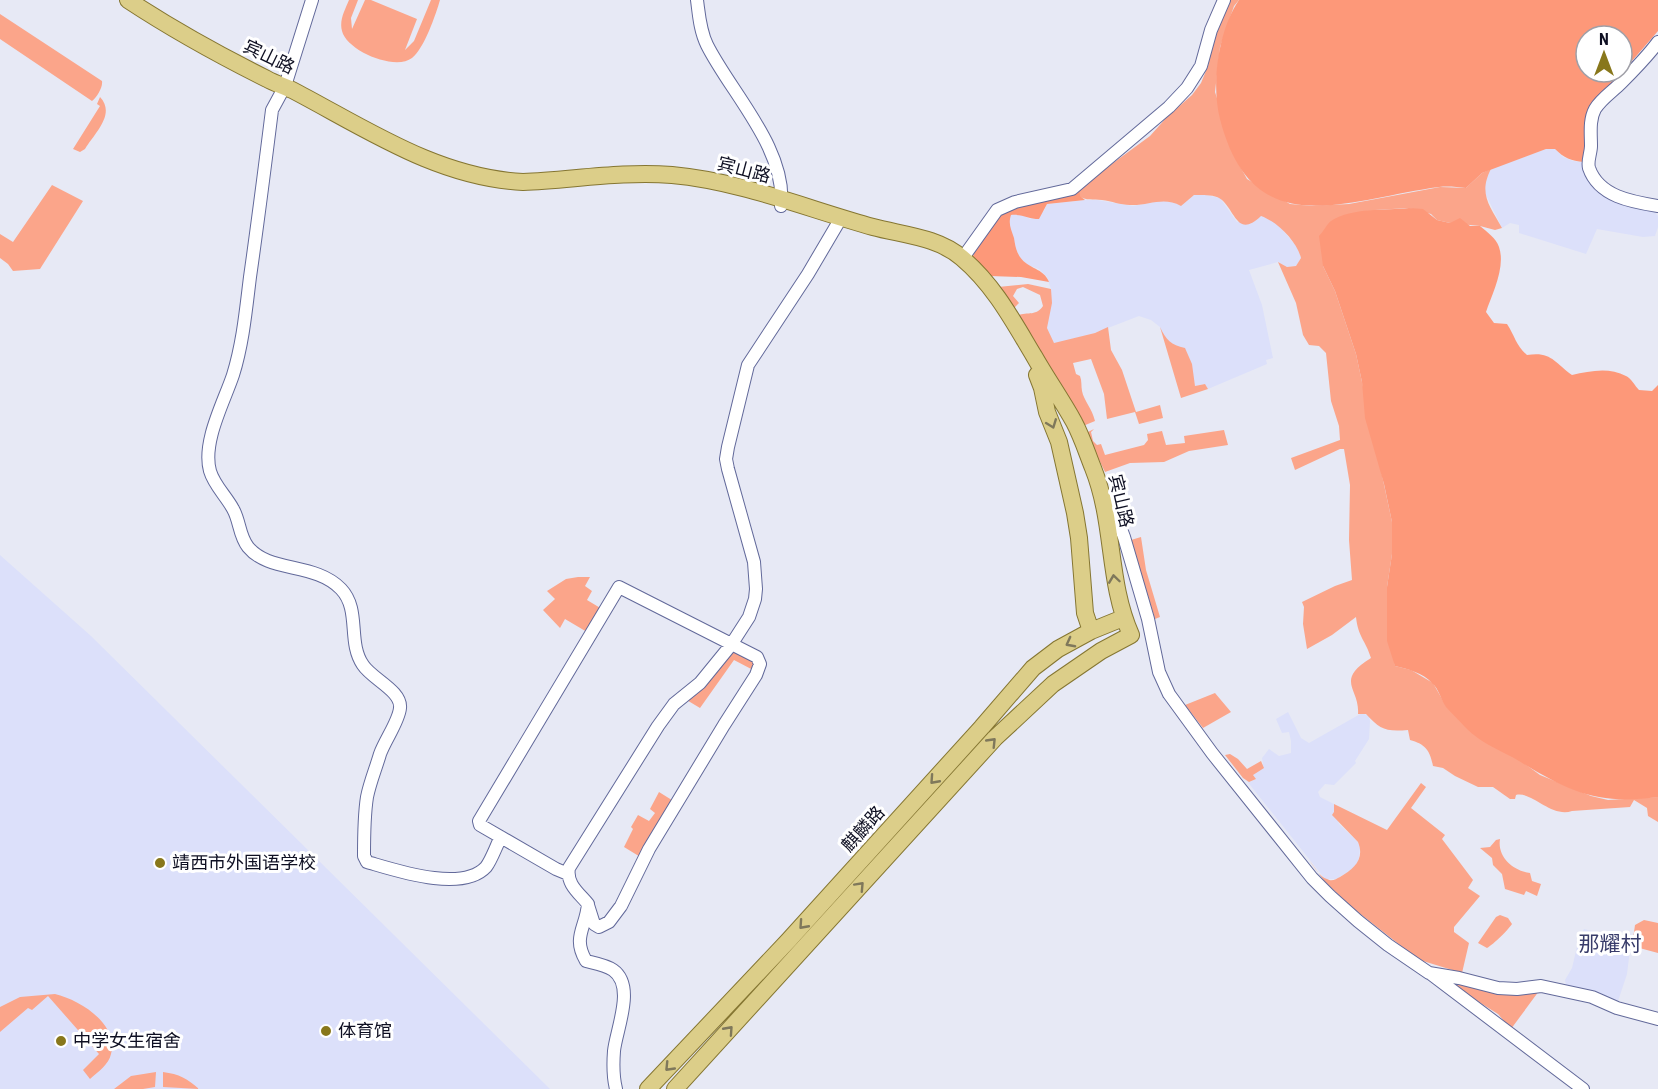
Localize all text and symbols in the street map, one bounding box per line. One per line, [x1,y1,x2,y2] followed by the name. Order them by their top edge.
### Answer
[1574,24,1634,84] north arrow
[1599,30,1609,49] text: N
[240,35,298,78] street label: 宾山路
[715,152,773,187] street label: 宾山路
[1045,418,1057,429] one-way arrow
[1105,472,1138,530] street label: 宾山路
[1109,575,1121,584] one-way arrow
[1066,635,1077,647] one-way arrow
[985,739,996,749] one-way arrow
[930,774,941,784] one-way arrow
[837,802,888,856] street label: 麒麟路
[172,852,316,873] place label: 靖西市外国语学校
[153,856,167,870] marker: 靖西市外国语学校
[853,882,864,893] one-way arrow
[799,918,810,928] one-way arrow
[1579,932,1642,956] district label: 那耀村
[338,1020,392,1041] place label: 体育馆
[319,1024,333,1038] marker: 体育馆
[722,1026,733,1037] one-way arrow
[73,1030,181,1051] place label: 中学女生宿舍
[54,1034,68,1048] marker: 中学女生宿舍
[666,1060,677,1071] one-way arrow

